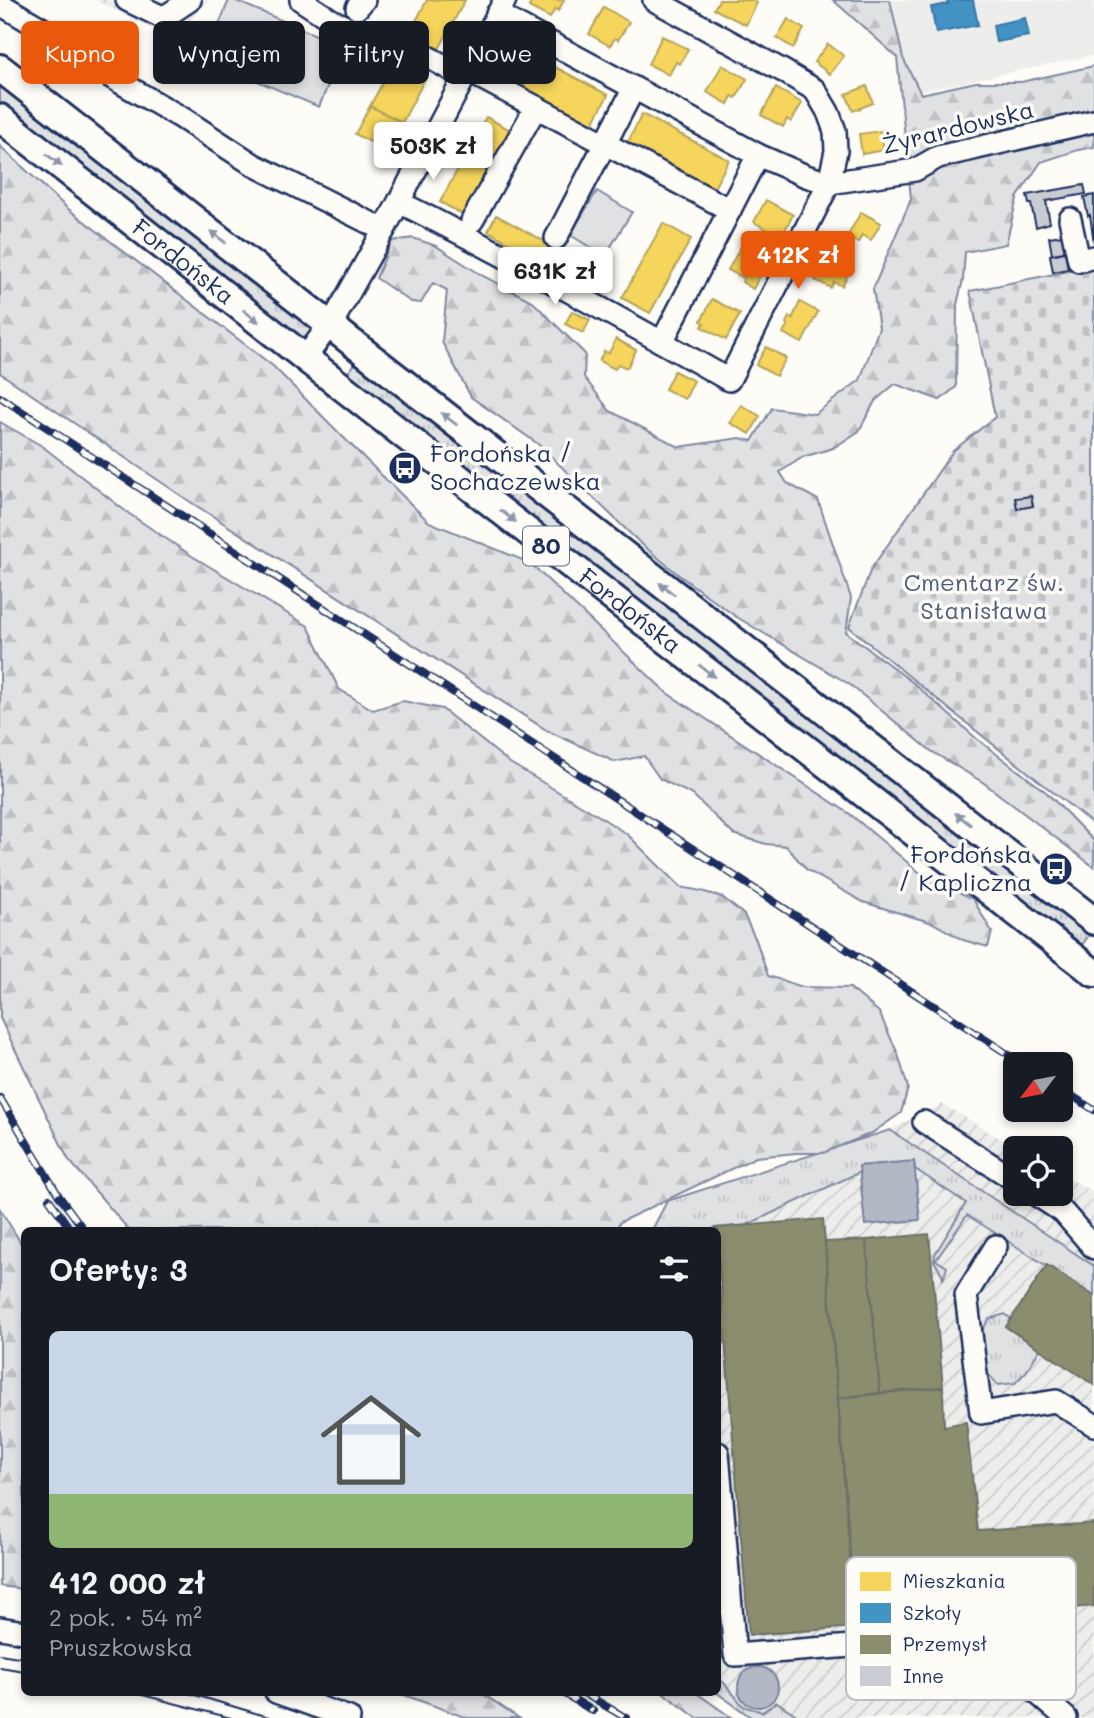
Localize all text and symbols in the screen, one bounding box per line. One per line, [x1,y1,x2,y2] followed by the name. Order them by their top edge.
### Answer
[21,21,139,84] chip: Kupno
[153,21,305,84] chip: Wynajem
[319,21,429,84] chip: Filtry
[443,21,556,84] chip: Nowe
[879,93,1037,160] street label: Żyrardowska
[368,122,498,182] pin: 503K zł
[390,130,476,160] text: 503K zł
[44,152,62,167] one-way arrow
[127,211,241,311] street label: Fordońska
[209,230,227,245] one-way arrow
[733,232,863,291] pin: 412K zł
[757,239,839,269] text: 412K zł
[490,247,620,307] pin: 631K zł
[514,255,596,285] text: 631K zł
[242,308,260,323] one-way arrow
[441,411,459,426] one-way arrow
[430,437,601,496] place label: Fordońska / Sochaczewska
[386,449,424,487] bus stop icon: Fordońska / Sochaczewska
[499,509,517,523] one-way arrow
[523,526,569,566] road number: 80
[573,560,688,660] street label: Fordońska
[904,566,1064,625] park label: Cmentarz św. Stanisława
[659,581,677,596] one-way arrow
[697,664,715,679] one-way arrow
[954,812,972,826] one-way arrow
[898,838,1032,897] place label: Fordońska / Kapliczna
[1037,850,1075,888] bus stop icon: Fordońska / Kapliczna
[1003,1052,1073,1122] north arrow
[1003,1052,1073,1206] map controls
[1003,1136,1073,1206] button: locate
[49,1249,188,1289] text: Oferty: 3
[655,1250,693,1288] icon: filters
[308,1377,434,1503] icon: home
[846,1557,1076,1700] legend
[49,1562,205,1602] text: 412 000 zł
[903,1568,1006,1593] text: Mieszkania
[903,1600,961,1625] text: Szkoły
[49,1602,202,1632] text: 2 pok. · 54 m²
[903,1631,987,1656] text: Przemysł
[49,1632,193,1662] text: Pruszkowska
[903,1663,944,1688] text: Inne

